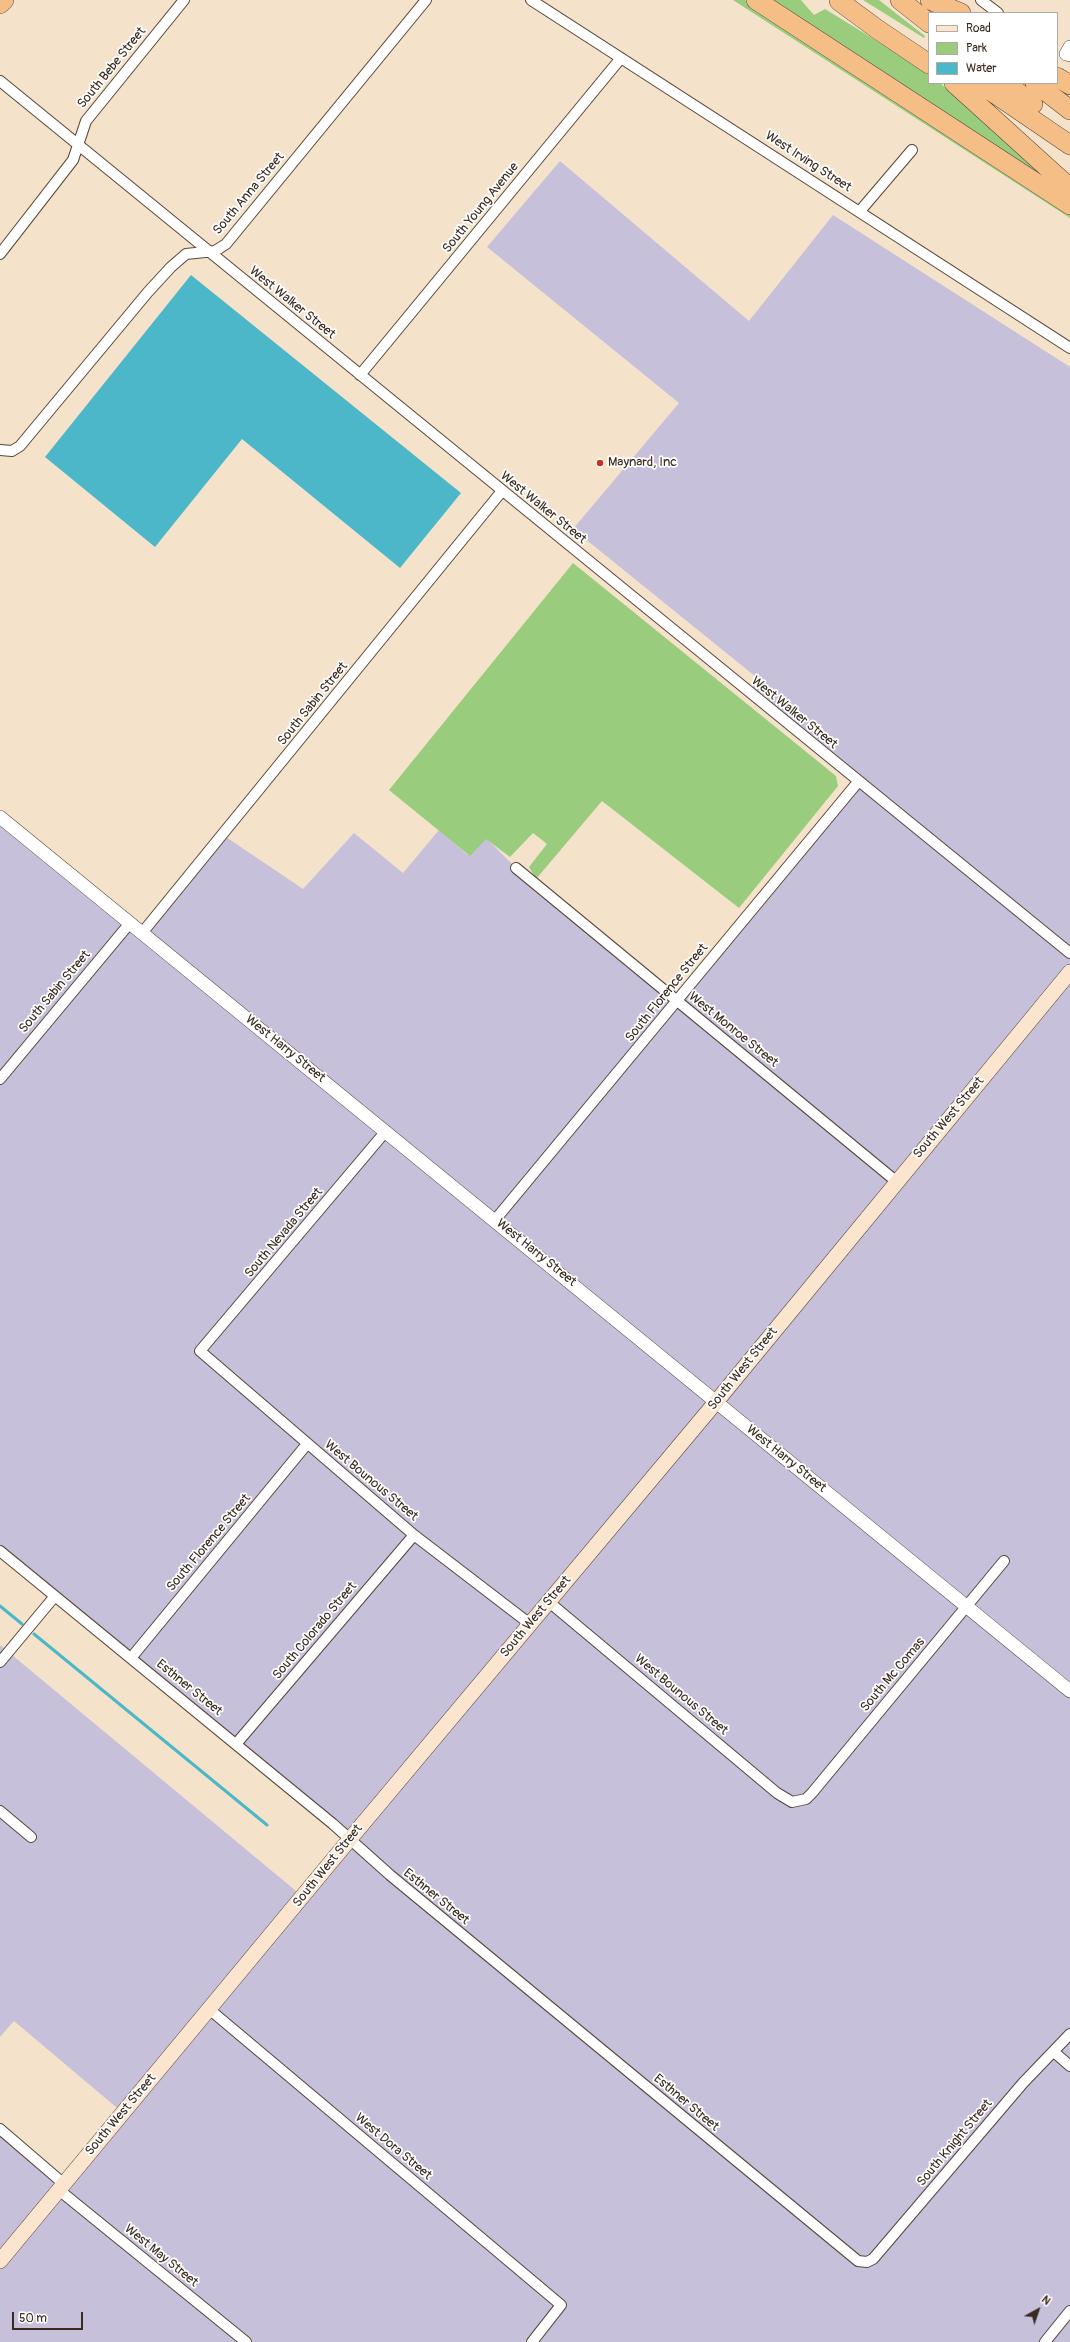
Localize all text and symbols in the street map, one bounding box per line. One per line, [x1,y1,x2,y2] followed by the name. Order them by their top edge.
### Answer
[928,12,1058,84] legend
[966,21,991,36] text: Road
[75,24,149,112] street label: South Bebe Street
[966,41,987,56] text: Park
[966,61,997,76] text: Water
[762,128,854,196] street label: West Irving Street
[210,150,288,238] street label: South Anna Street
[440,160,522,256] street label: South Young Avenue
[246,264,338,342] street label: West Walker Street
[608,455,677,471] place label: Maynard, Inc
[595,458,605,468] marker: Maynard, Inc
[497,469,589,547] street label: West Walker Street
[275,659,351,749] street label: South Sabin Street
[748,674,840,752] street label: West Walker Street
[623,941,711,1045] street label: South Florence Street
[16,948,94,1036] street label: South Sabin Street
[685,989,781,1071] street label: West Monroe Street
[242,1012,328,1086] street label: West Harry Street
[910,1074,988,1162] street label: South West Street
[242,1185,326,1281] street label: South Nevada Street
[493,1216,579,1290] street label: West Harry Street
[705,1324,781,1414] street label: South West Street
[743,1422,829,1496] street label: West Harry Street
[321,1437,421,1525] street label: West Bounous Street
[164,1491,254,1595] street label: South Florence Street
[497,1573,575,1661] street label: South West Street
[270,1579,360,1683] street label: South Colorado Street
[857,1635,929,1715] street label: South Mc Comas
[631,1651,731,1739] street label: West Bounous Street
[153,1657,225,1719] street label: Esthner Street
[290,1821,366,1911] street label: South West Street
[400,1866,472,1928] street label: Esthner Street
[82,2071,160,2159] street label: South West Street
[650,2071,722,2135] street label: Esthner Street
[914,2096,996,2190] street label: South Knight Street
[351,2110,435,2184] street label: West Dora Street
[121,2221,201,2291] street label: West May Street
[1018,2290,1058,2330] north arrow
[1039,2293,1053,2308] text: N
[14,2304,85,2330] scale bar
[19,2311,47,2326] text: 50 m

